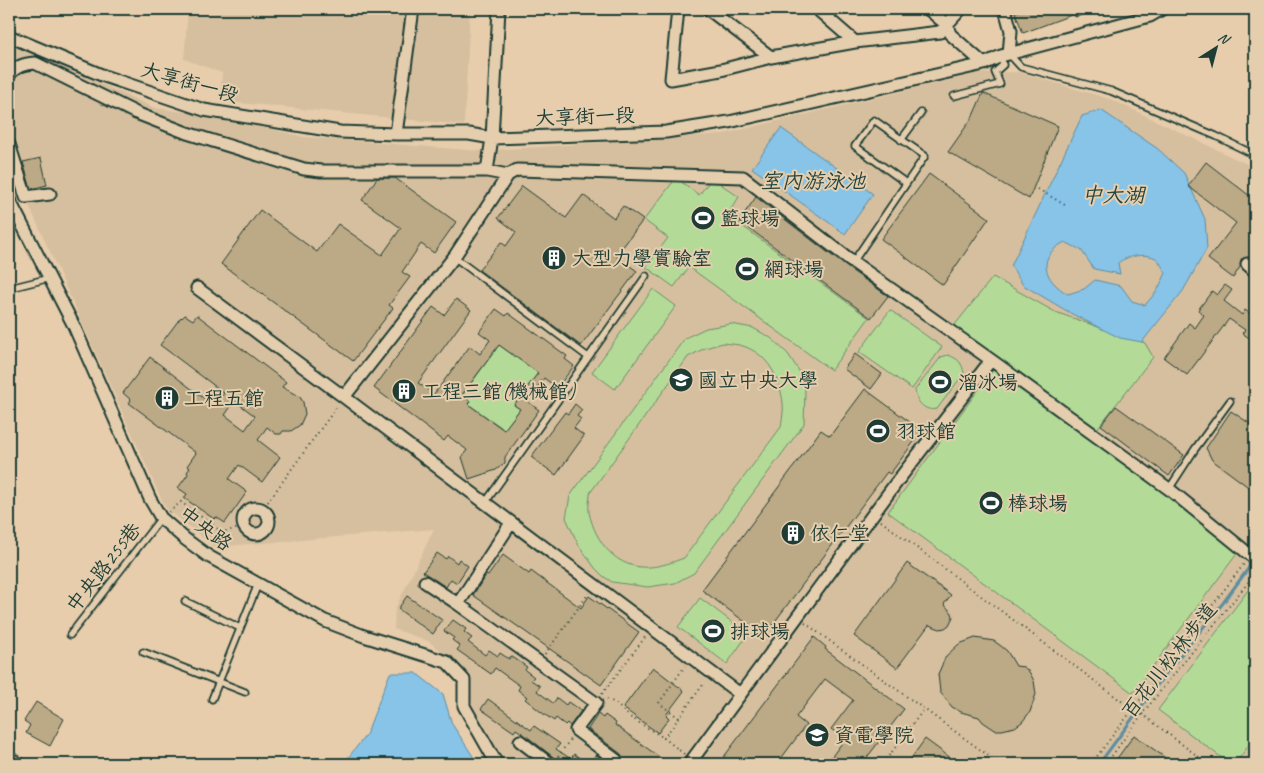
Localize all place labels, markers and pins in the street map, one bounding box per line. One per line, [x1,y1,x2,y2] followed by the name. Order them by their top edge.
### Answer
[690,205,716,231] sports icon: 籃球場
[720,206,780,231] place label: 籃球場
[541,245,567,271] building icon: 大型力學實驗室
[572,246,712,271] place label: 大型力學實驗室
[734,256,760,282] sports icon: 網球場
[764,257,824,282] place label: 網球場
[668,367,694,393] school or university icon: 國立中央大學
[698,368,818,393] place label: 國立中央大學
[927,369,953,395] sports icon: 溜冰場
[958,370,1018,395] place label: 溜冰場
[391,378,417,404] building icon: 工程三館(機械館)
[422,379,577,404] place label: 工程三館(機械館)
[154,385,180,411] building icon: 工程五館
[184,386,264,411] place label: 工程五館
[865,418,891,444] sports icon: 羽球館
[896,419,956,444] place label: 羽球館
[978,490,1004,516] sports icon: 棒球場
[1008,491,1068,516] place label: 棒球場
[780,520,806,546] building icon: 依仁堂
[810,521,870,546] place label: 依仁堂
[700,618,726,644] sports icon: 排球場
[730,619,790,644] place label: 排球場
[804,722,830,748] school or university icon: 資電學院
[834,723,914,748] place label: 資電學院

